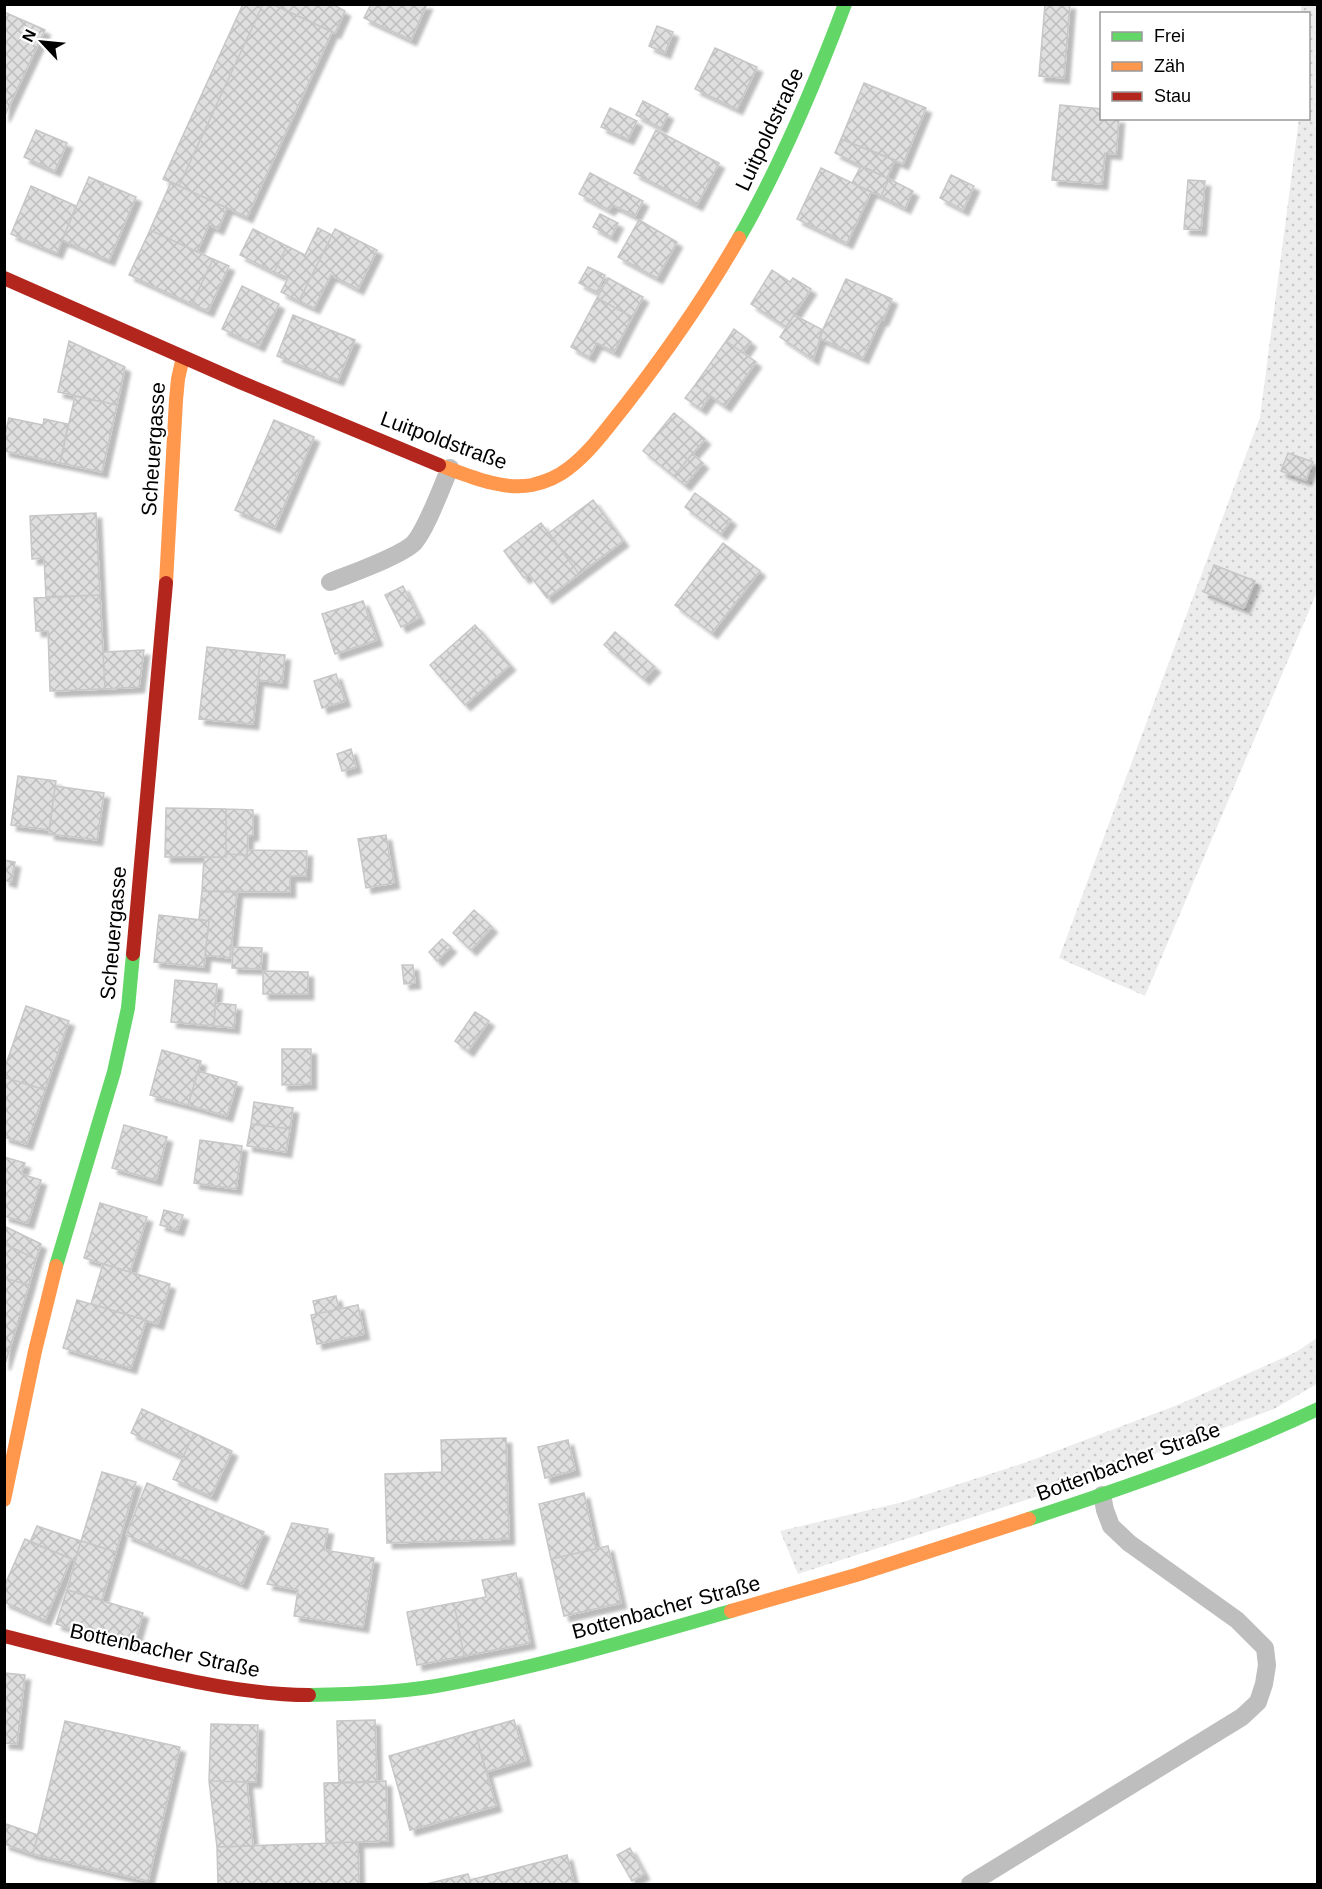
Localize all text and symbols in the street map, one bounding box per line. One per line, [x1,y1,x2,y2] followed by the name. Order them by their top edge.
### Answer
[12,12,72,72] north arrow
[1100,12,1310,120] legend
[1154,26,1185,46] text: Frei
[19,27,39,45] text: N
[1154,56,1185,76] text: Zäh
[730,64,808,194] street label: Luitpoldstraße
[1154,86,1191,106] text: Stau
[137,381,169,517] street label: Scheuergasse
[378,406,510,474] street label: Luitpoldstraße
[96,865,130,1001] street label: Scheuergasse
[1033,1417,1223,1505] street label: Bottenbacher Straße
[569,1571,763,1643] street label: Bottenbacher Straße
[68,1619,262,1681] street label: Bottenbacher Straße

